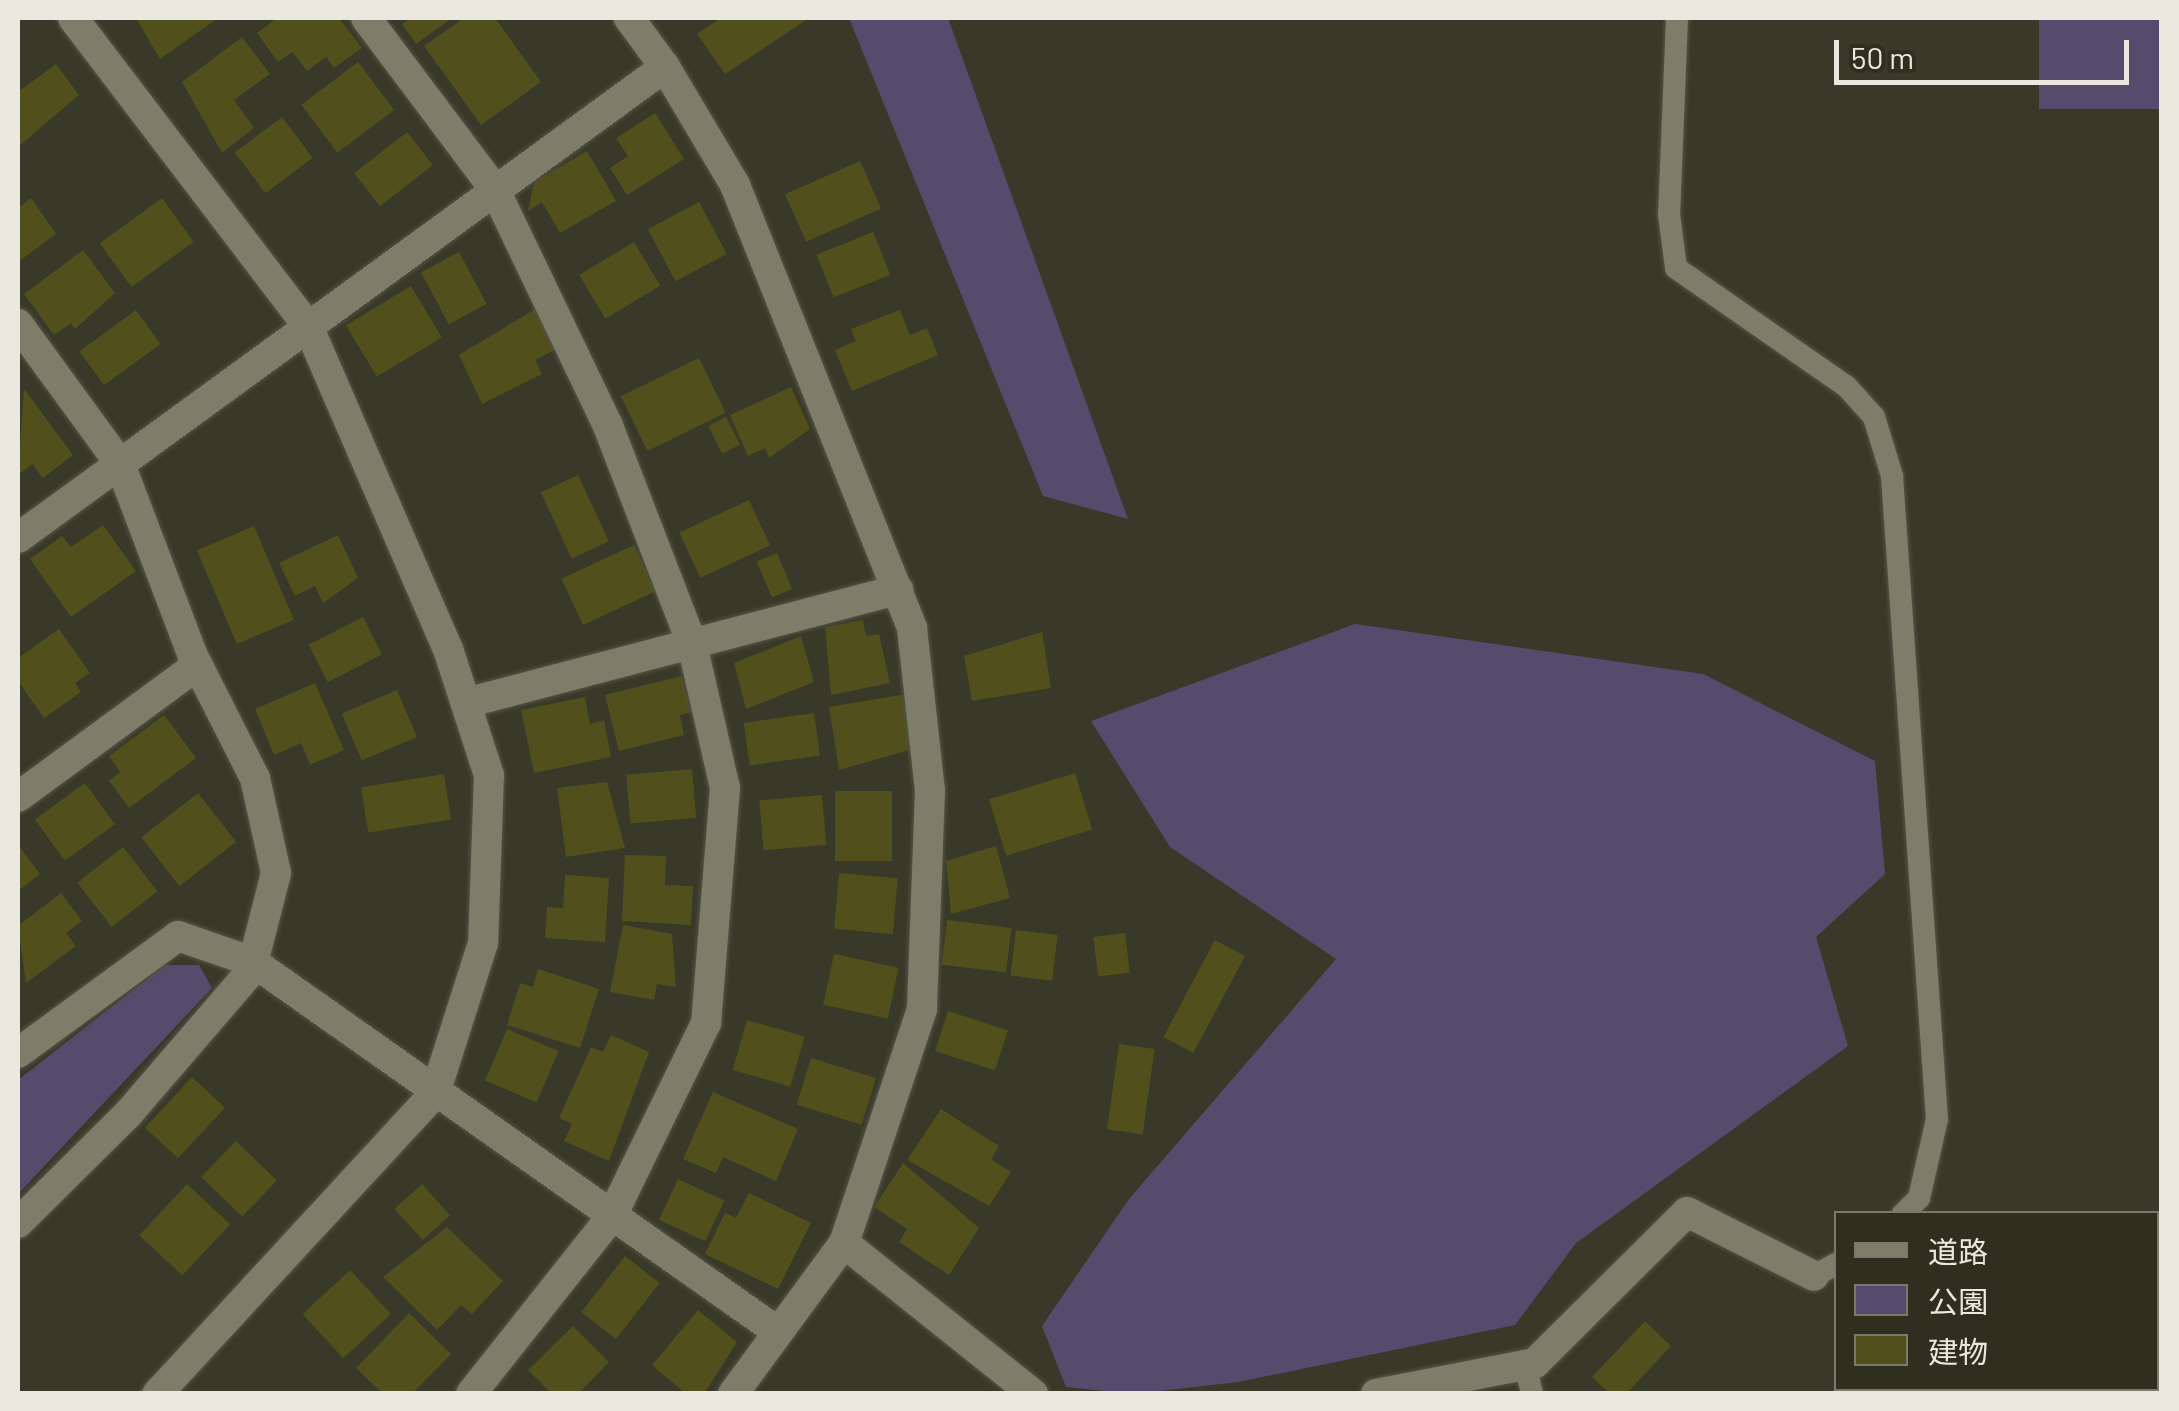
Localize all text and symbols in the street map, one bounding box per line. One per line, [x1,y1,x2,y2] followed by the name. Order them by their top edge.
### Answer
[1839,20,2134,82] scale bar
[1851,39,1914,75] text: 50 m
[1834,1211,2159,1391] legend
[1928,1233,1988,1269] text: 道路
[1928,1283,1988,1319] text: 公園
[1928,1333,1988,1369] text: 建物

